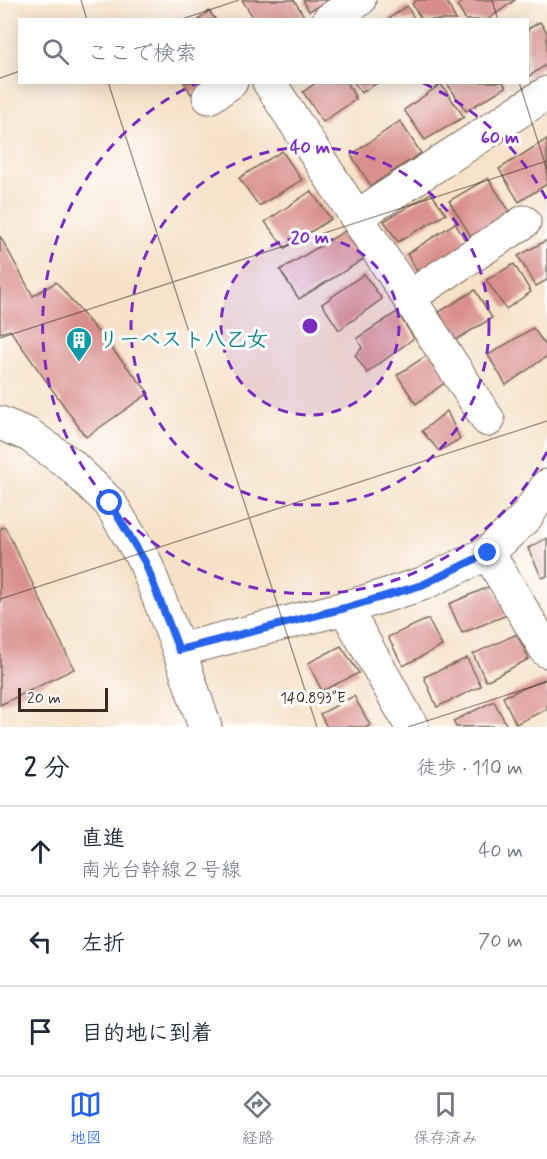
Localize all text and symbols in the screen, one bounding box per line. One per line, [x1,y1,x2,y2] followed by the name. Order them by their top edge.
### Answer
[18,18,529,84] search box
[39,35,72,68] icon: search
[87,40,197,68] text: ここで検索
[481,126,519,150] text: 60 m
[290,136,330,160] text: 40 m
[291,226,329,250] text: 20 m
[300,316,320,336] centre of rings
[64,325,94,363] building icon: リーベスト八乙女
[98,326,268,354] place label: リーベスト八乙女
[96,489,122,515] route start
[474,539,500,565] route end
[18,685,108,712] scale bar
[27,688,61,709] text: 20 m
[280,689,346,709] text: 140.893°E
[24,752,70,786] text: 2 分
[417,755,523,782] text: 徒歩 · 110 m
[81,825,125,853] text: 直進
[24,835,57,868] icon: ahead
[479,838,523,865] text: 40 m
[81,857,241,884] text: 南光台幹線２号線
[24,925,57,958] icon: left
[478,928,523,955] text: 70 m
[81,930,125,958] text: 左折
[24,1015,57,1048] icon: arrive
[81,1020,213,1048] text: 目的地に到着
[69,1088,102,1149] tab: 地図
[241,1088,274,1149] tab: 経路
[413,1088,477,1149] tab: 保存済み

